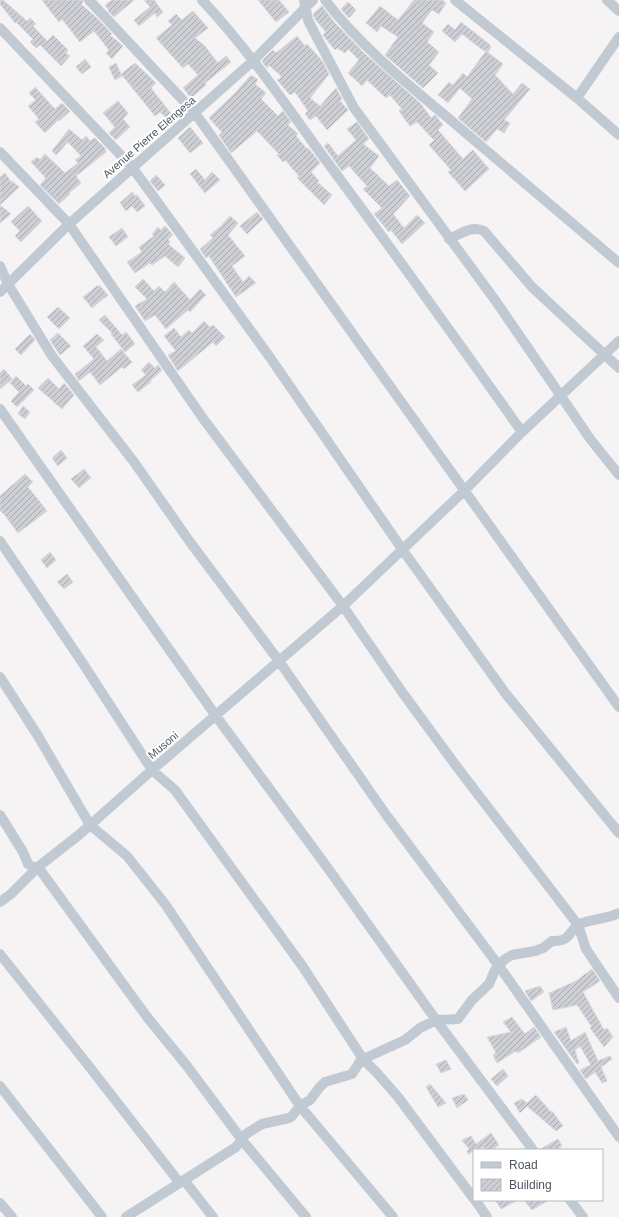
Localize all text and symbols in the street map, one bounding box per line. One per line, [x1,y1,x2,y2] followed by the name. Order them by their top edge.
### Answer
[100,93,198,180] street label: Avenue Pierre Elengesa
[146,729,180,761] street label: Musoni
[473,1149,603,1201] legend
[509,1158,538,1172] text: Road
[509,1178,552,1192] text: Building

